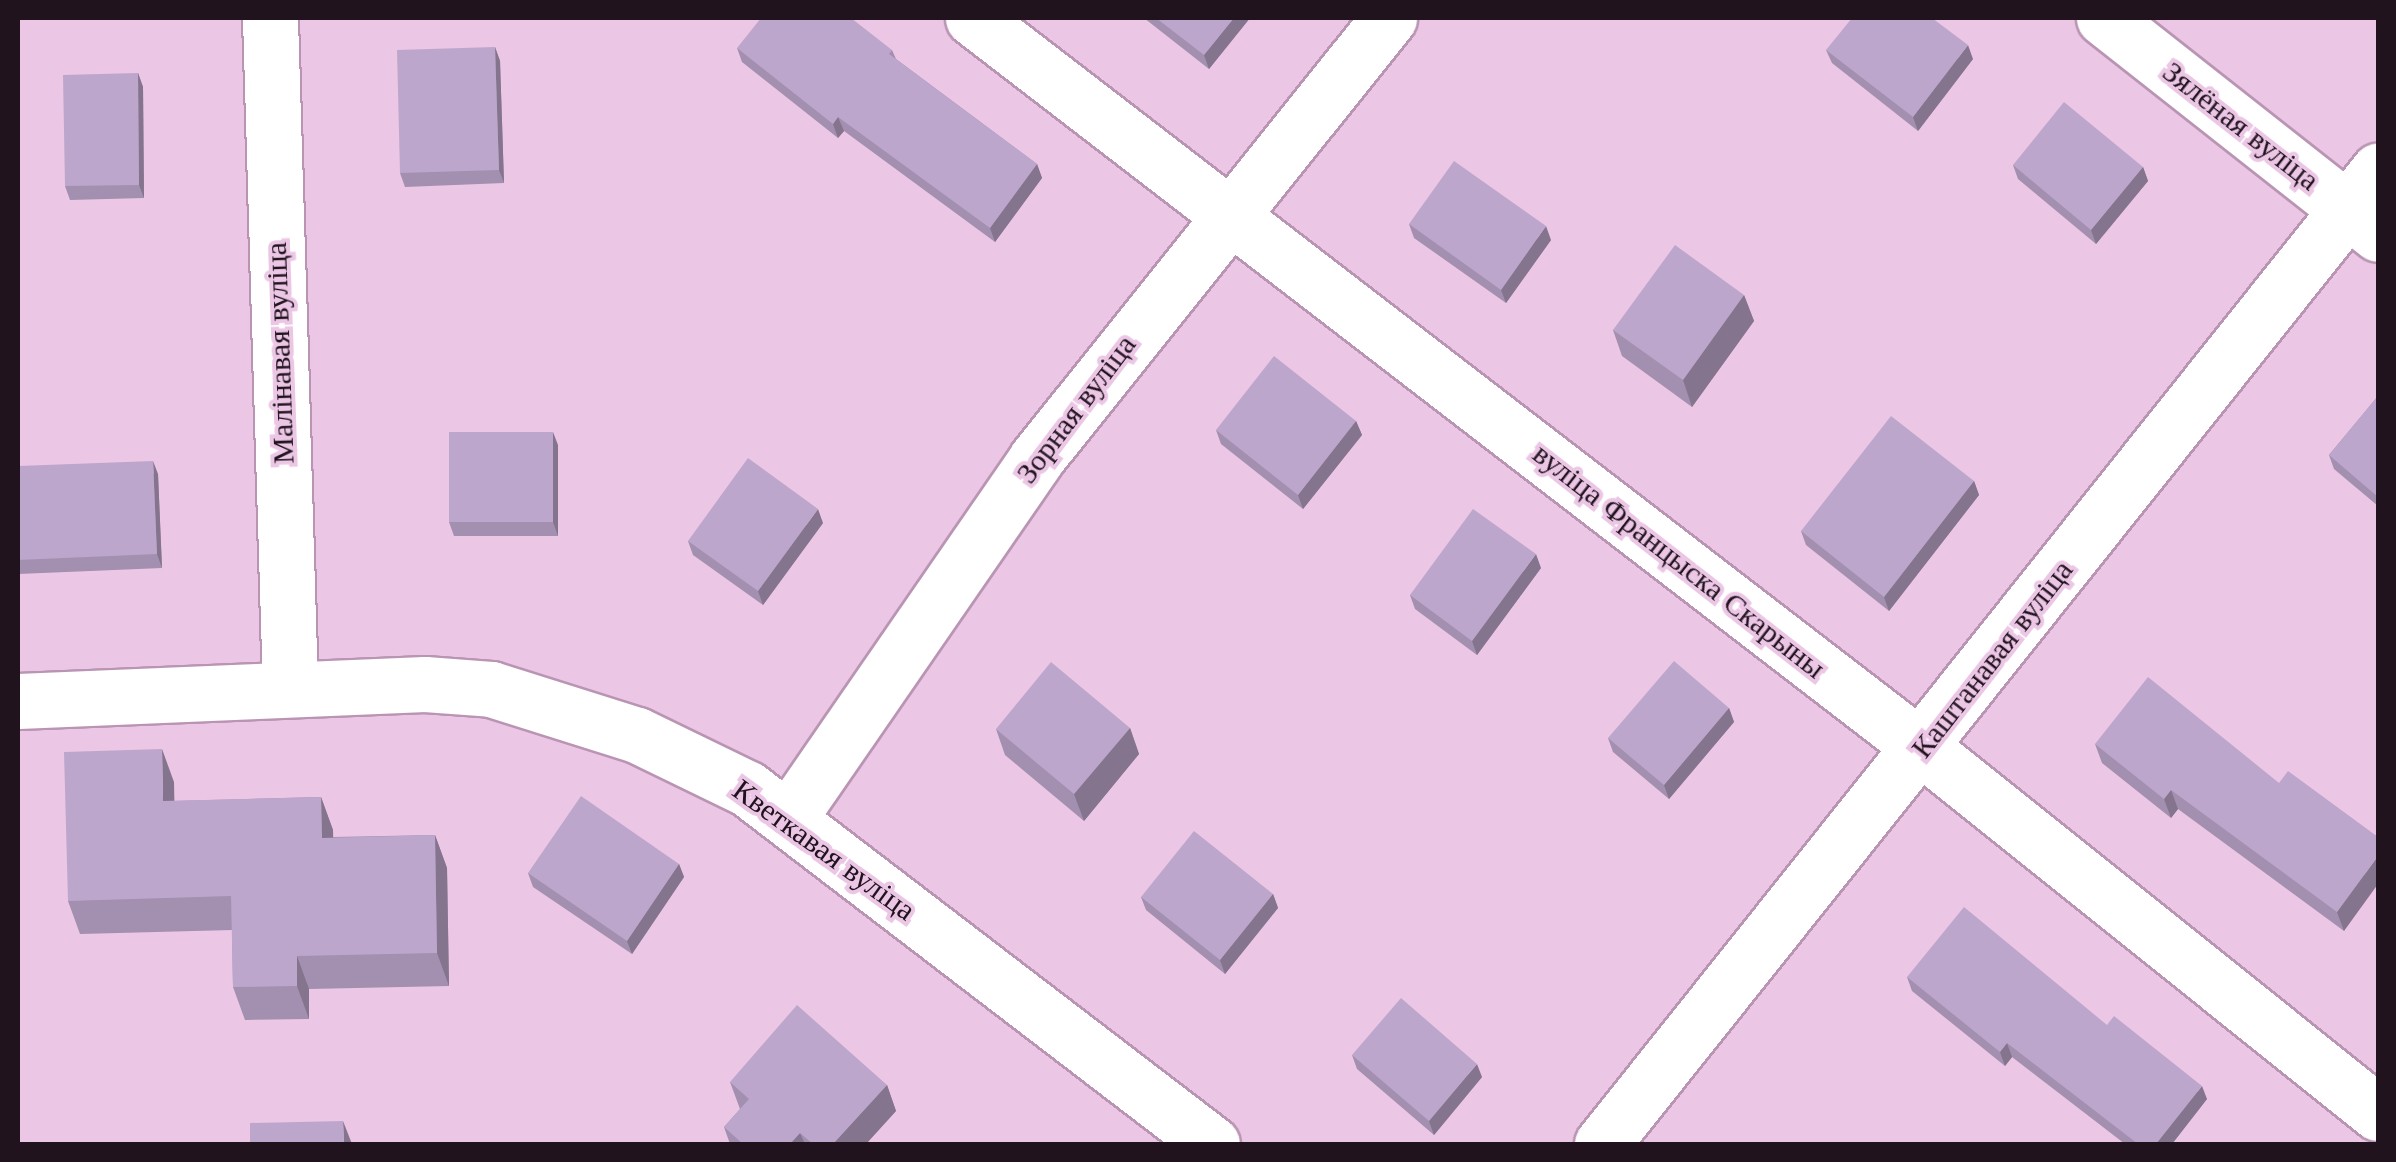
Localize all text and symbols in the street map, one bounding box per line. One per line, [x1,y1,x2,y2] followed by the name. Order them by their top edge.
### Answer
[2156,54,2326,198] street label: Зялёная вуліца
[258,241,302,465] street label: Малінавая вуліца
[1009,328,1143,490] street label: Зорная вуліца
[1526,436,1832,686] street label: вуліца Францыска Скарыны
[1904,553,2080,765] street label: Каштанавая вуліца
[726,772,922,928] street label: Кветкавая вуліца

